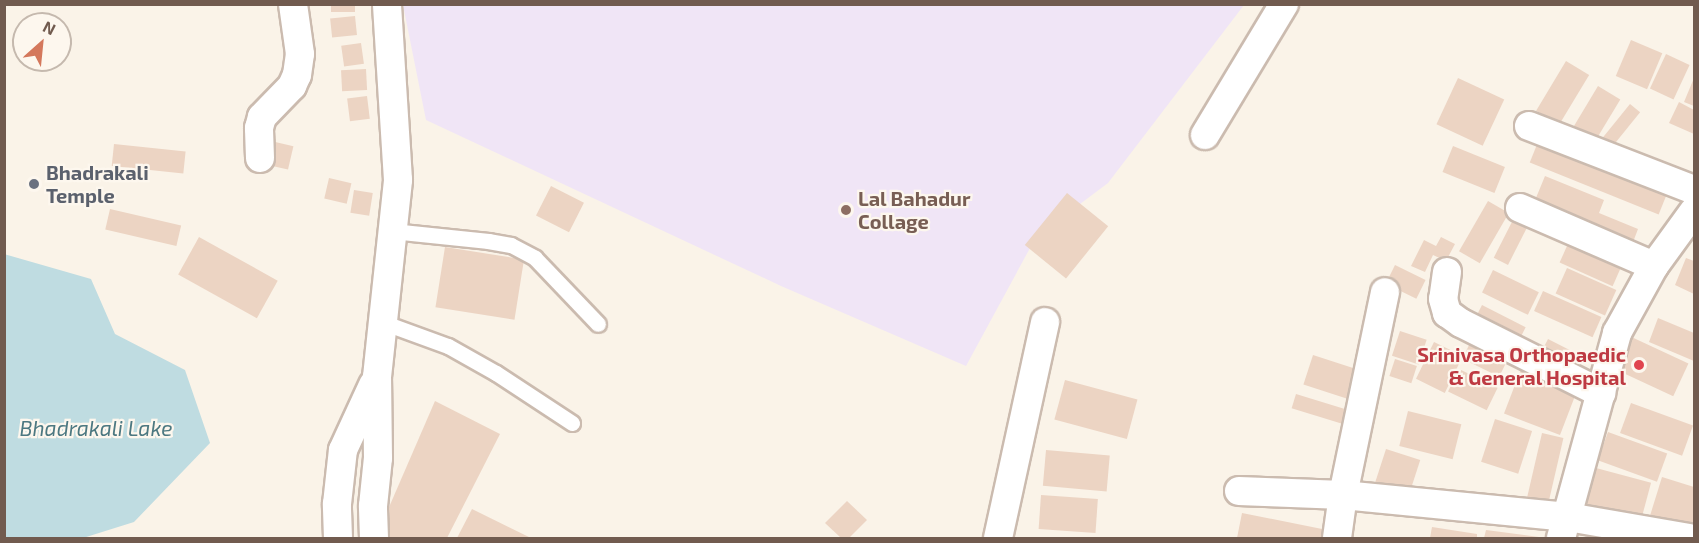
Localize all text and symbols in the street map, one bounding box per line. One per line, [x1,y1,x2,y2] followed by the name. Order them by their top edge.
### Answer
[12,12,72,72] north arrow
[40,16,59,38] text: N
[46,160,149,207] place label: Bhadrakali Temple
[27,177,41,191] marker: Bhadrakali Temple
[858,186,971,233] place label: Lal Bahadur Collage
[839,203,853,217] marker: Lal Bahadur Collage
[1417,342,1626,389] place label: Srinivasa Orthopaedic & General Hospital
[1630,356,1648,374] marker: Srinivasa Orthopaedic & General Hospital
[20,415,172,441] water label: Bhadrakali Lake

